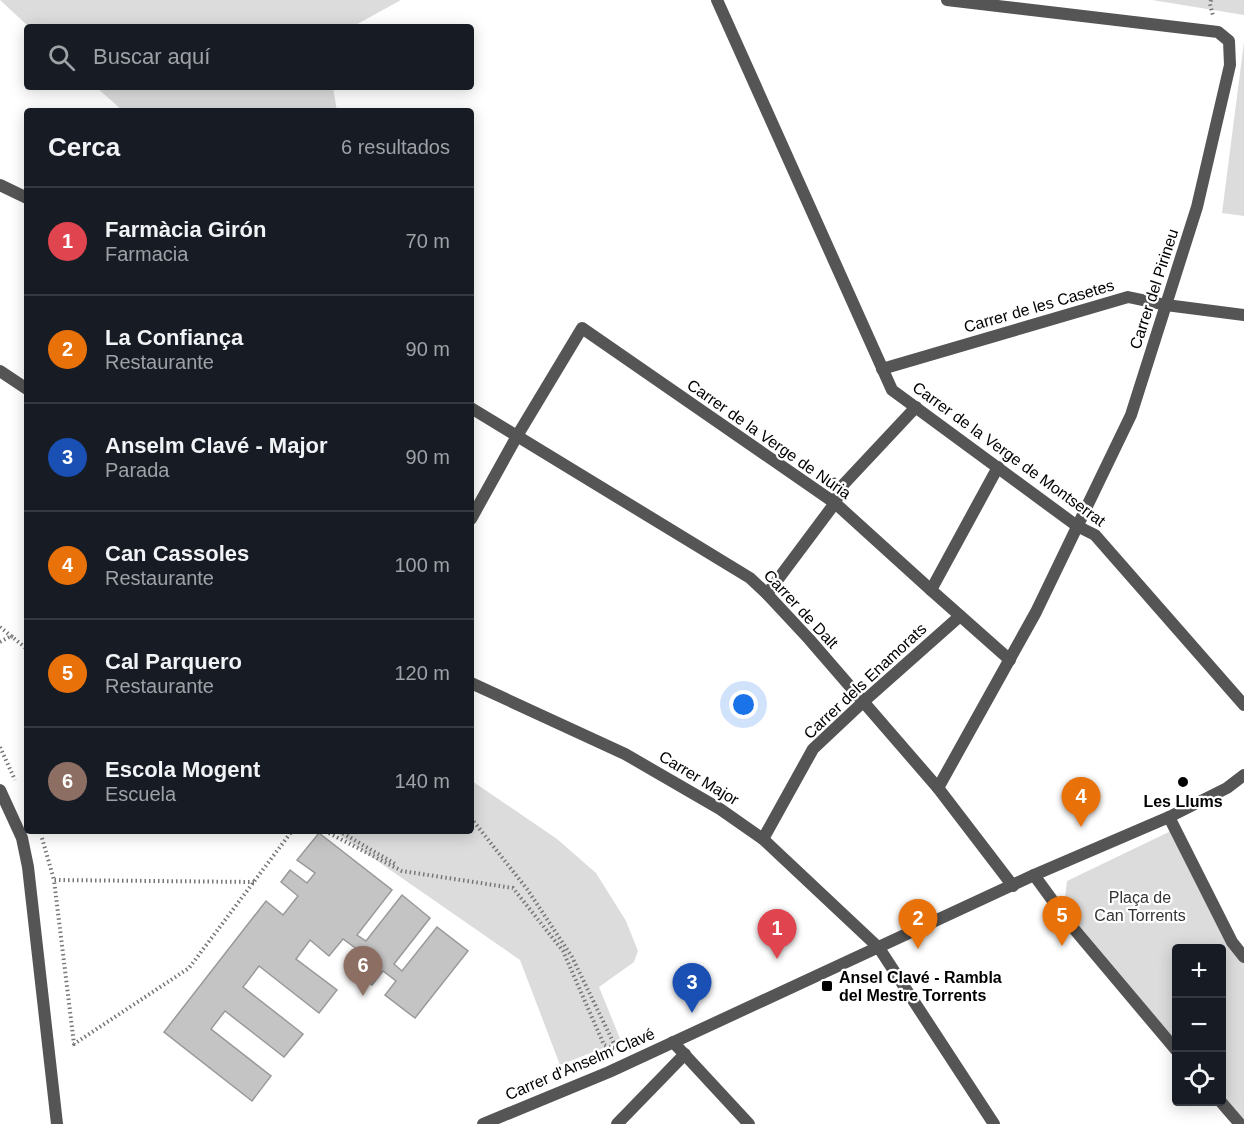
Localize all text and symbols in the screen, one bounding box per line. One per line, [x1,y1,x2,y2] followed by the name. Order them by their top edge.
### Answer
[24,24,474,90] search box
[45,41,78,74] icon: search
[93,44,210,69] text: Buscar aquí
[48,132,120,162] text: Cerca
[341,136,450,158] text: 6 resultados
[105,217,266,242] text: Farmàcia Girón
[1127,227,1181,351] street label: Carrer del Pirineu
[62,230,73,252] text: 1
[406,230,450,252] text: 70 m
[105,243,188,265] text: Farmacia
[962,276,1116,336] street label: Carrer de les Casetes
[105,325,243,350] text: La Confiança
[62,338,73,360] text: 2
[406,338,450,360] text: 90 m
[105,351,214,373] text: Restaurante
[684,376,854,502] street label: Carrer de la Verge de Núria
[909,378,1109,530] street label: Carrer de la Verge de Montserrat
[105,433,328,458] text: Anselm Clavé - Major
[62,446,73,468] text: 3
[406,446,450,468] text: 90 m
[105,459,170,481] text: Parada
[105,541,249,566] text: Can Cassoles
[62,554,73,576] text: 4
[394,554,450,576] text: 100 m
[761,566,842,652] street label: Carrer de Dalt
[105,567,214,589] text: Restaurante
[800,620,930,742] street label: Carrer dels Enamorats
[105,649,242,674] text: Cal Parquero
[62,662,73,684] text: 5
[394,662,450,684] text: 120 m
[105,675,214,697] text: Restaurante
[729,690,758,719] your location
[656,748,742,809] street label: Carrer Major
[105,757,260,782] text: Escola Mogent
[62,770,73,792] text: 6
[394,770,450,792] text: 140 m
[1176,775,1190,789] marker: Les Llums
[1062,778,1100,827] pin: 4
[105,783,176,805] text: Escuela
[1143,793,1223,810] place label: Les Llums
[1094,889,1186,924] park label: Plaça de Can Torrents
[1042,896,1082,946] pin: 5
[898,900,938,949] pin: 2
[758,910,796,959] pin: 1
[1172,944,1226,1106] map controls
[1172,944,1226,998] button: +
[344,946,382,996] pin: 6
[672,964,712,1013] pin: 3
[839,969,1002,1004] place label: Ansel Clavé - Rambla del Mestre Torrents
[820,979,834,993] marker: Ansel Clavé - Rambla del Mestre Torrents
[1172,998,1226,1052] button: −
[503,1025,657,1103] street label: Carrer d'Anselm Clavé
[1172,1052,1226,1106] button: locate

